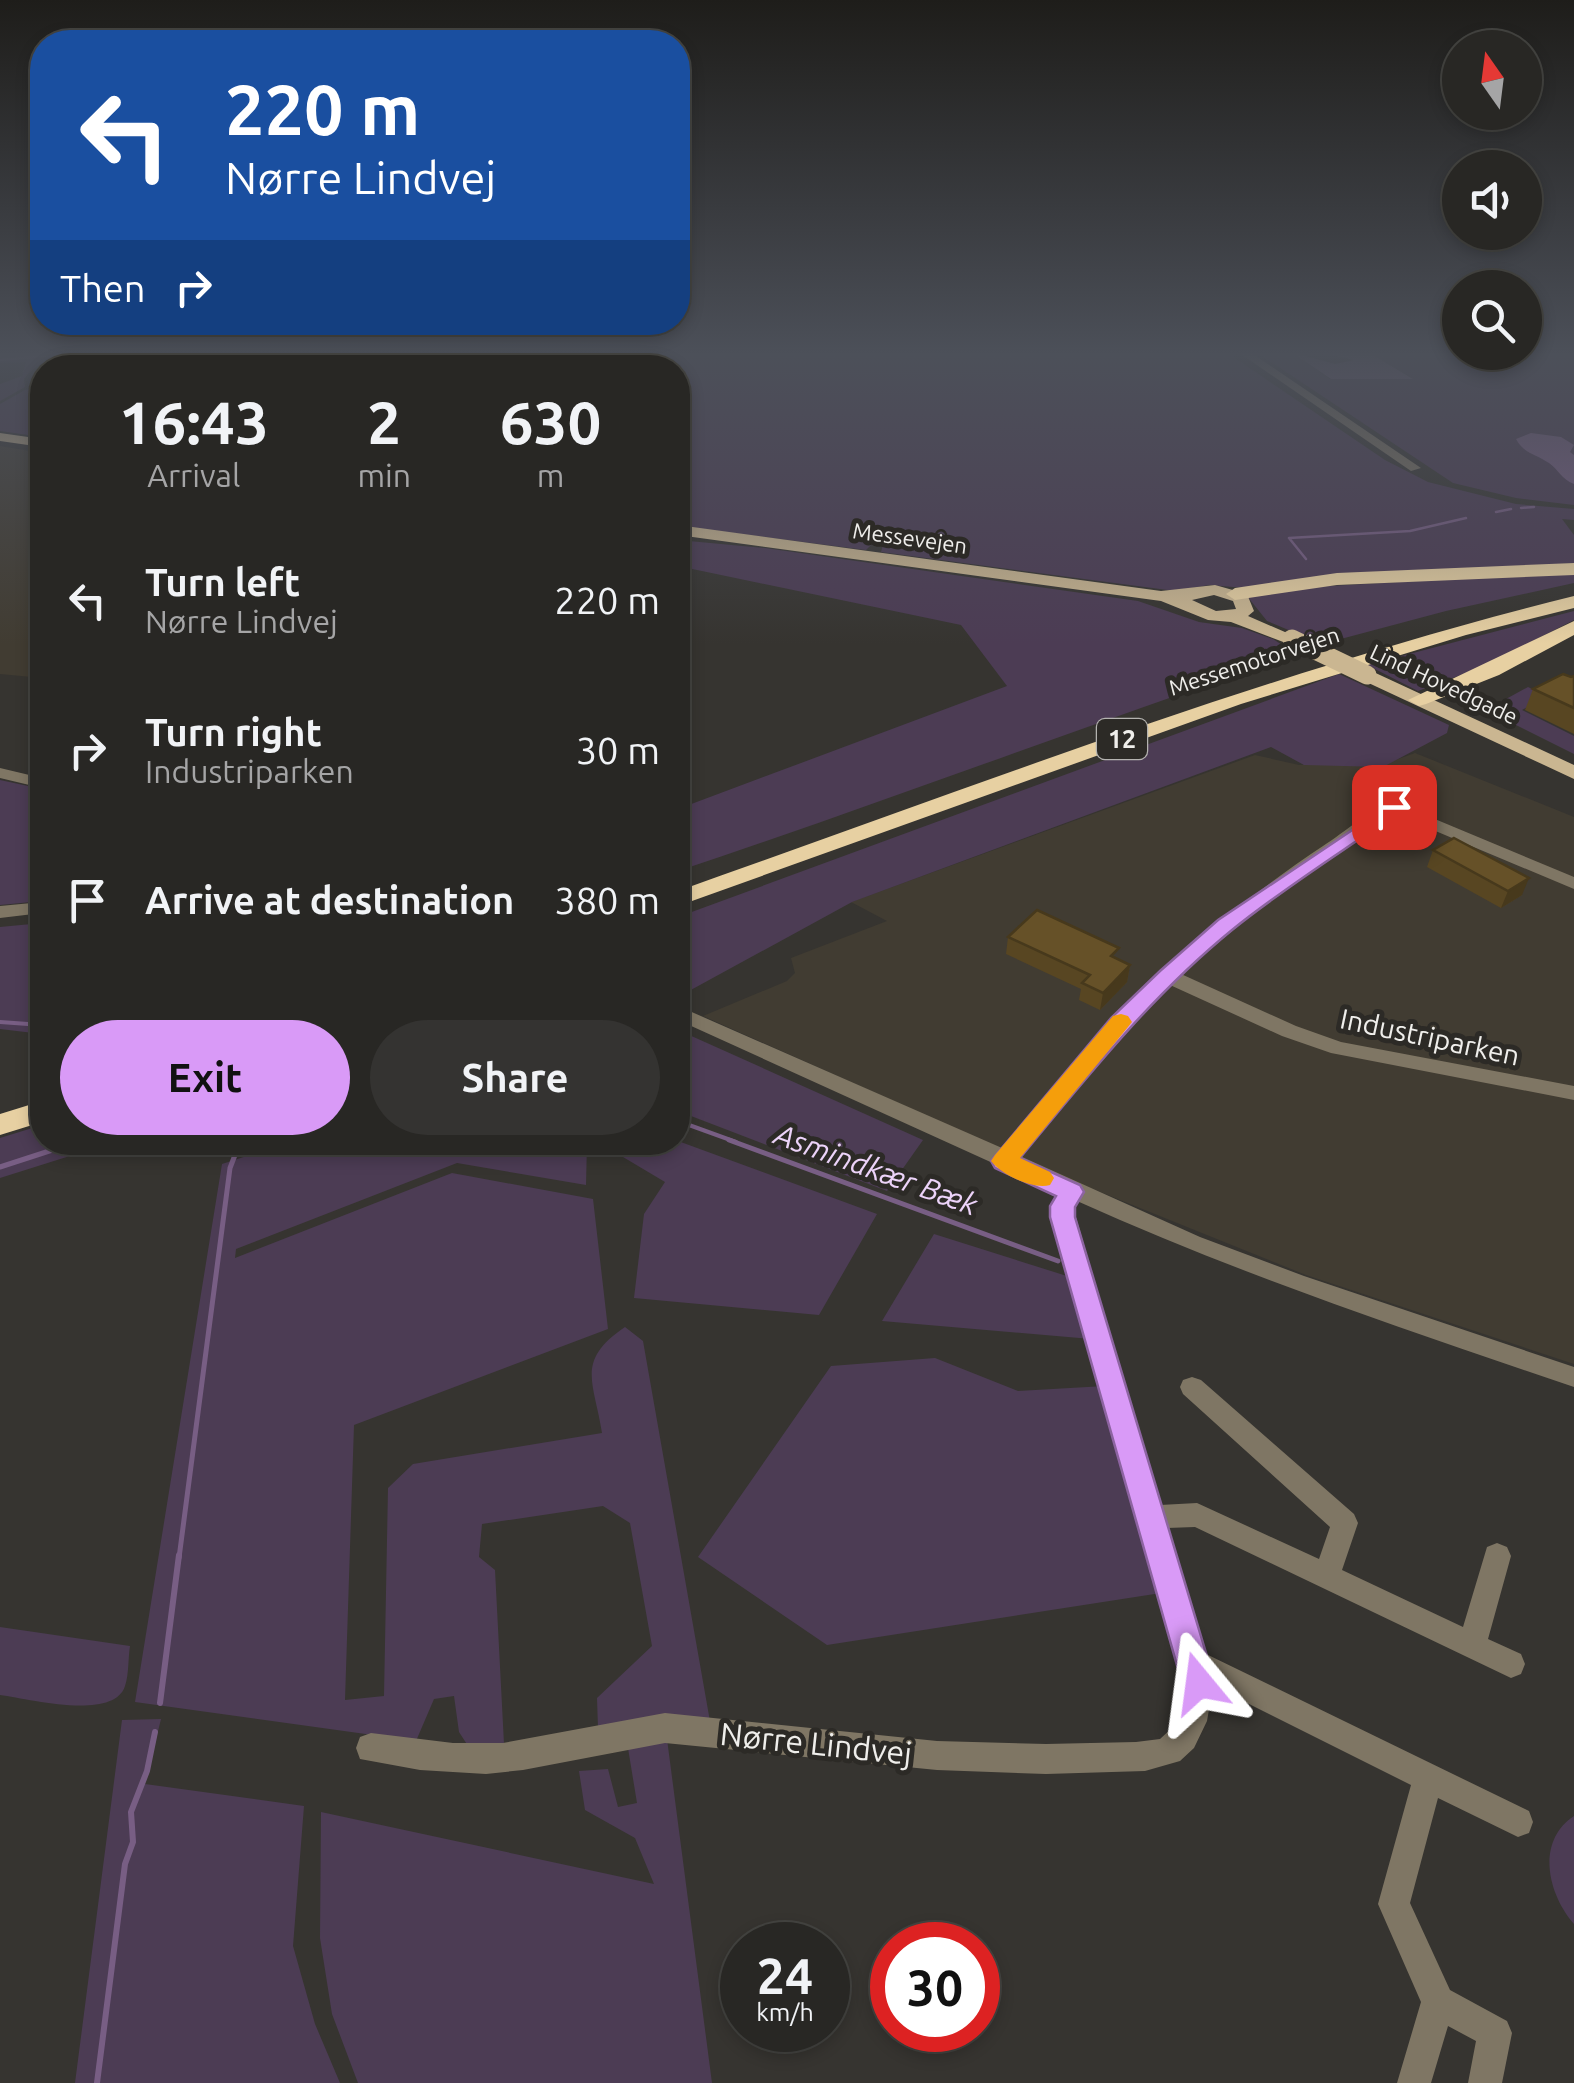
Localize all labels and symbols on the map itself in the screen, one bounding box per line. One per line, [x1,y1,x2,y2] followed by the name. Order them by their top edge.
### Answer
[1442,30,1542,130] north arrow
[851,517,969,558] street label: Messevejen
[1166,621,1342,700] street label: Messemotorvejen
[1366,638,1522,729] street label: Lind Hovedgade
[1097,719,1147,759] road number: 12
[1352,765,1437,850] pin
[1338,1002,1523,1071] street label: Industriparken
[768,1116,983,1222] water label: Asmindkær Bæk
[1147,1631,1251,1735] position arrow
[718,1715,914,1771] street label: Nørre Lindvej
[870,1922,1000,2052] speed limit sign: 30

